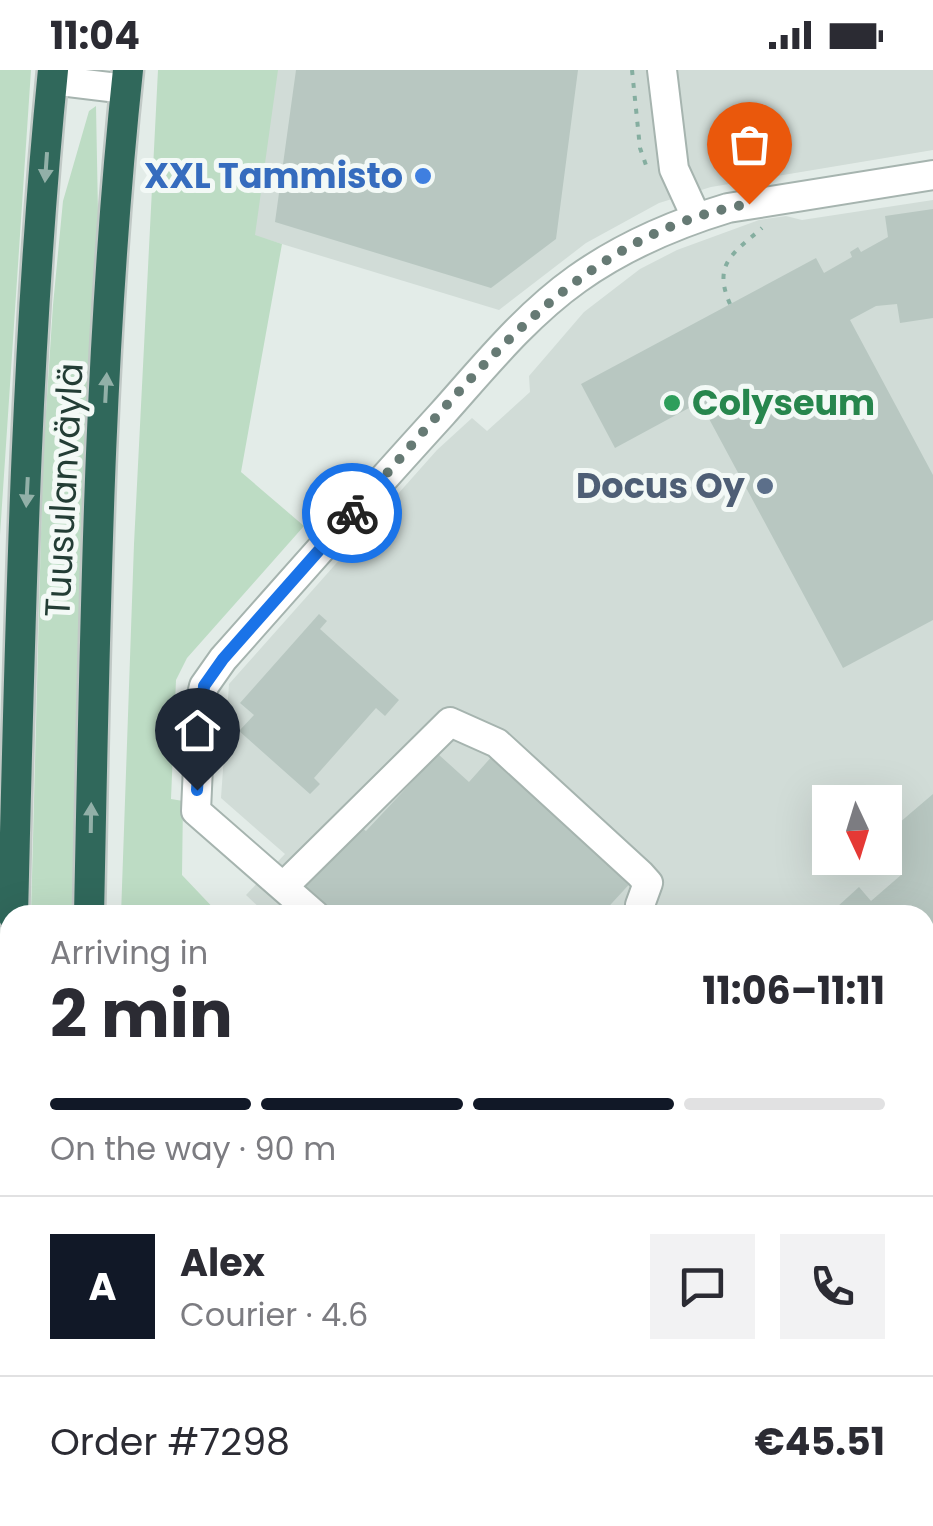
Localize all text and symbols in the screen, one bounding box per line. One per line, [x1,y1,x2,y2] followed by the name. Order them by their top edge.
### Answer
[50,9,140,62] text: 11:04
[707,102,792,205] pin
[722,117,777,172] icon: bag
[144,151,403,200] place label: XXL Tammisto
[38,152,54,184] one-way arrow
[412,165,434,187] marker: XXL Tammisto
[32,362,95,618] street label: Tuusulanväylä
[99,371,115,403] one-way arrow
[692,378,875,427] place label: Colyseum
[661,392,683,414] marker: Colyseum
[576,461,746,510] place label: Docus Oy
[302,463,402,563] courier
[754,475,776,497] marker: Docus Oy
[19,476,35,508] one-way arrow
[325,486,380,541] icon: bike
[155,688,240,791] pin
[170,703,225,758] icon: home
[812,785,902,875] north arrow
[812,785,902,875] map controls
[83,801,99,833] one-way arrow
[50,930,208,975] text: Arriving in
[702,964,885,1017] text: 11:06–11:11
[50,969,233,1060] text: 2 min
[50,1126,336,1171] text: On the way · 90 m
[650,1234,755,1339] button: chat
[780,1234,885,1339] button: phone
[180,1236,265,1289] text: Alex
[88,1260,117,1313] text: A
[180,1292,368,1337] text: Courier · 4.6
[50,1415,290,1468] text: Order #7298
[755,1415,885,1468] text: €45.51

